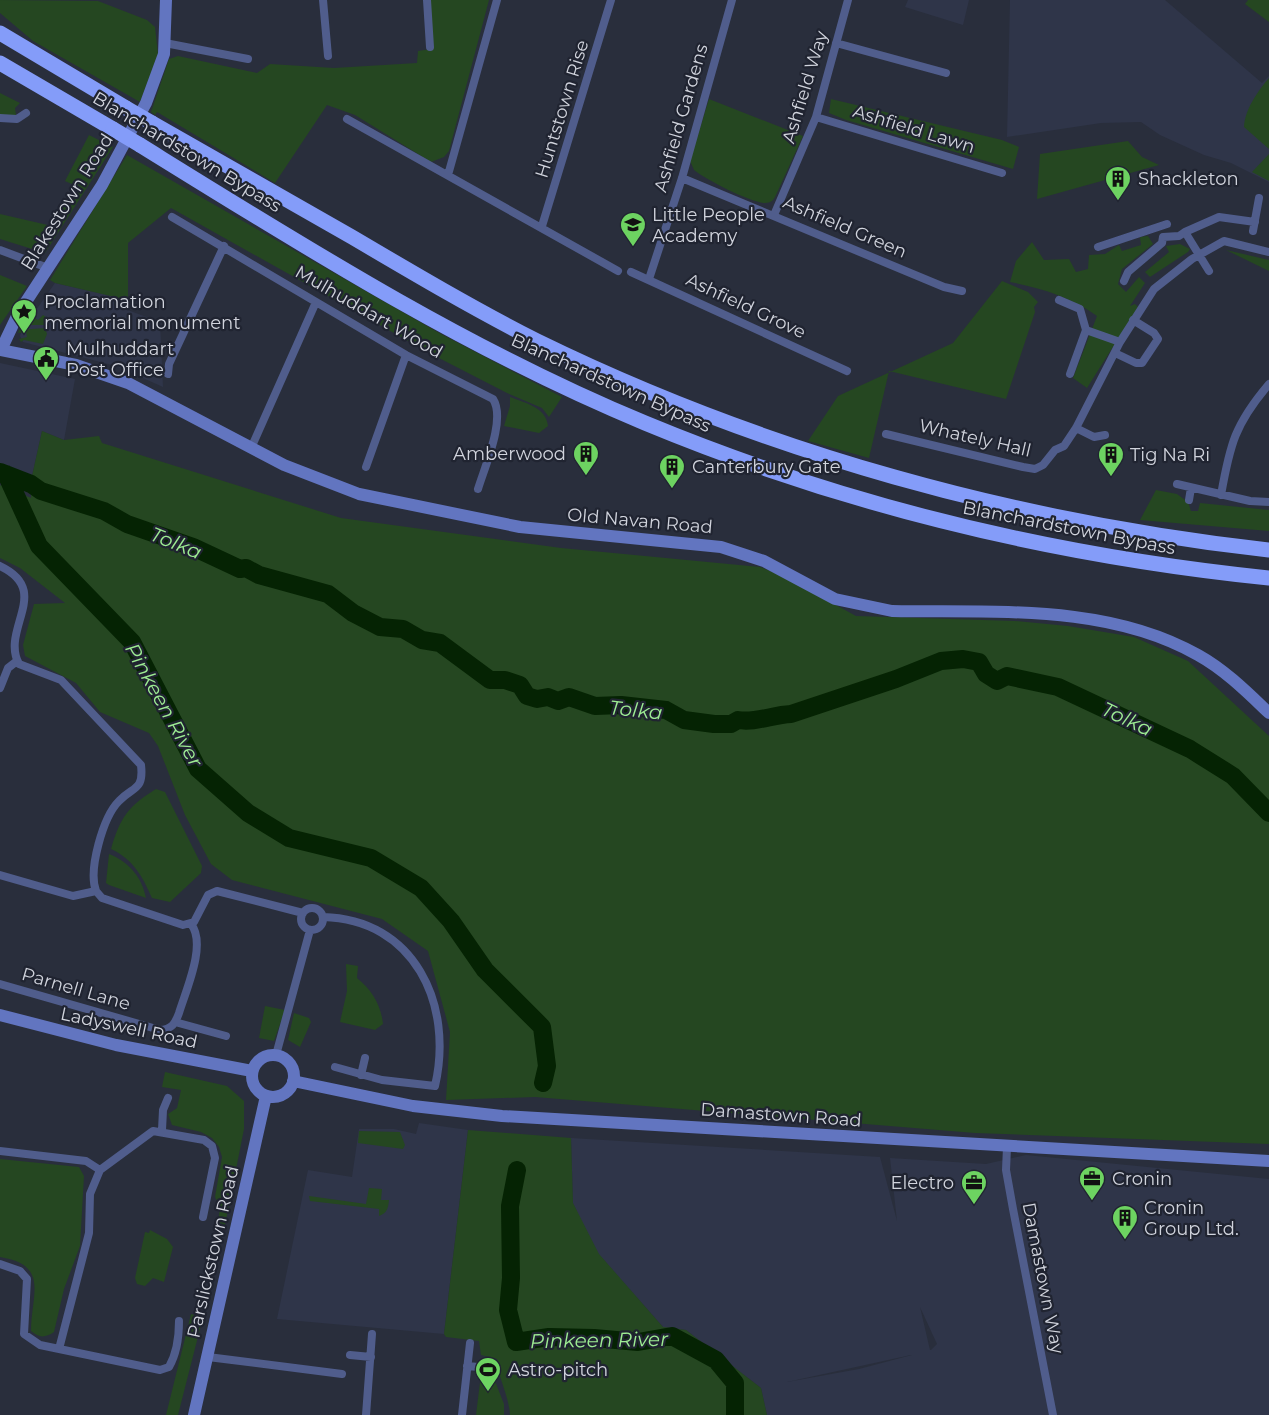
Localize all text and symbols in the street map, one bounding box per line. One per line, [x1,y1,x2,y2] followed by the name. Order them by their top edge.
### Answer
[777,28,833,146] street label: Ashfield Way
[531,37,593,181] street label: Huntstown Rise
[649,41,713,195] street label: Ashfield Gardens
[89,87,286,217] street label: Blanchardstown Bypass
[850,100,978,158] street label: Ashfield Lawn
[16,130,118,274] street label: Blakestown Road
[1103,164,1133,202] building icon: Shackleton
[1138,168,1239,190] place label: Shackleton
[780,191,910,263] street label: Ashfield Green
[652,204,765,247] place label: Little People Academy
[618,210,648,248] school or university icon: Little People Academy
[291,261,447,363] street label: Mulhuddart Wood
[683,269,810,343] street label: Ashfield Grove
[44,291,241,334] place label: Proclamation memorial monument
[9,297,39,335] place icon: Proclamation memorial monument
[508,329,714,437] street label: Blanchardstown Bypass
[66,338,174,381] place label: Mulhuddart Post Office
[31,344,61,382] public building icon: Mulhuddart Post Office
[917,414,1033,462] street label: Whately Hall
[571,439,601,477] building icon: Amberwood
[1096,440,1126,478] building icon: Tig Na Ri
[453,443,566,465] place label: Amberwood
[1130,444,1210,466] place label: Tig Na Ri
[657,452,687,490] building icon: Canterbury Gate
[692,456,841,478] place label: Canterbury Gate
[961,497,1177,559] street label: Blanchardstown Bypass
[566,504,714,538] street label: Old Navan Road
[147,522,205,564] water label: Tolka
[120,639,208,772] water label: Pinkeen River
[608,695,664,725] water label: Tolka
[1098,697,1156,741] water label: Tolka
[19,963,133,1015] street label: Parnell Lane
[58,1003,200,1053] street label: Ladyswell Road
[700,1098,862,1132] street label: Damastown Road
[182,1164,244,1340] street label: Parslickstown Road
[1077,1164,1107,1202] office icon: Cronin
[959,1168,989,1206] office icon: Electro
[1112,1168,1172,1190] place label: Cronin
[890,1172,954,1194] place label: Electro
[1144,1197,1239,1240] place label: Cronin Group Ltd.
[1018,1200,1069,1356] street label: Damastown Way
[1110,1203,1140,1241] building icon: Cronin Group Ltd.
[530,1327,669,1353] water label: Pinkeen River
[473,1355,503,1393] sports icon: Astro-pitch
[508,1359,608,1381] place label: Astro-pitch

